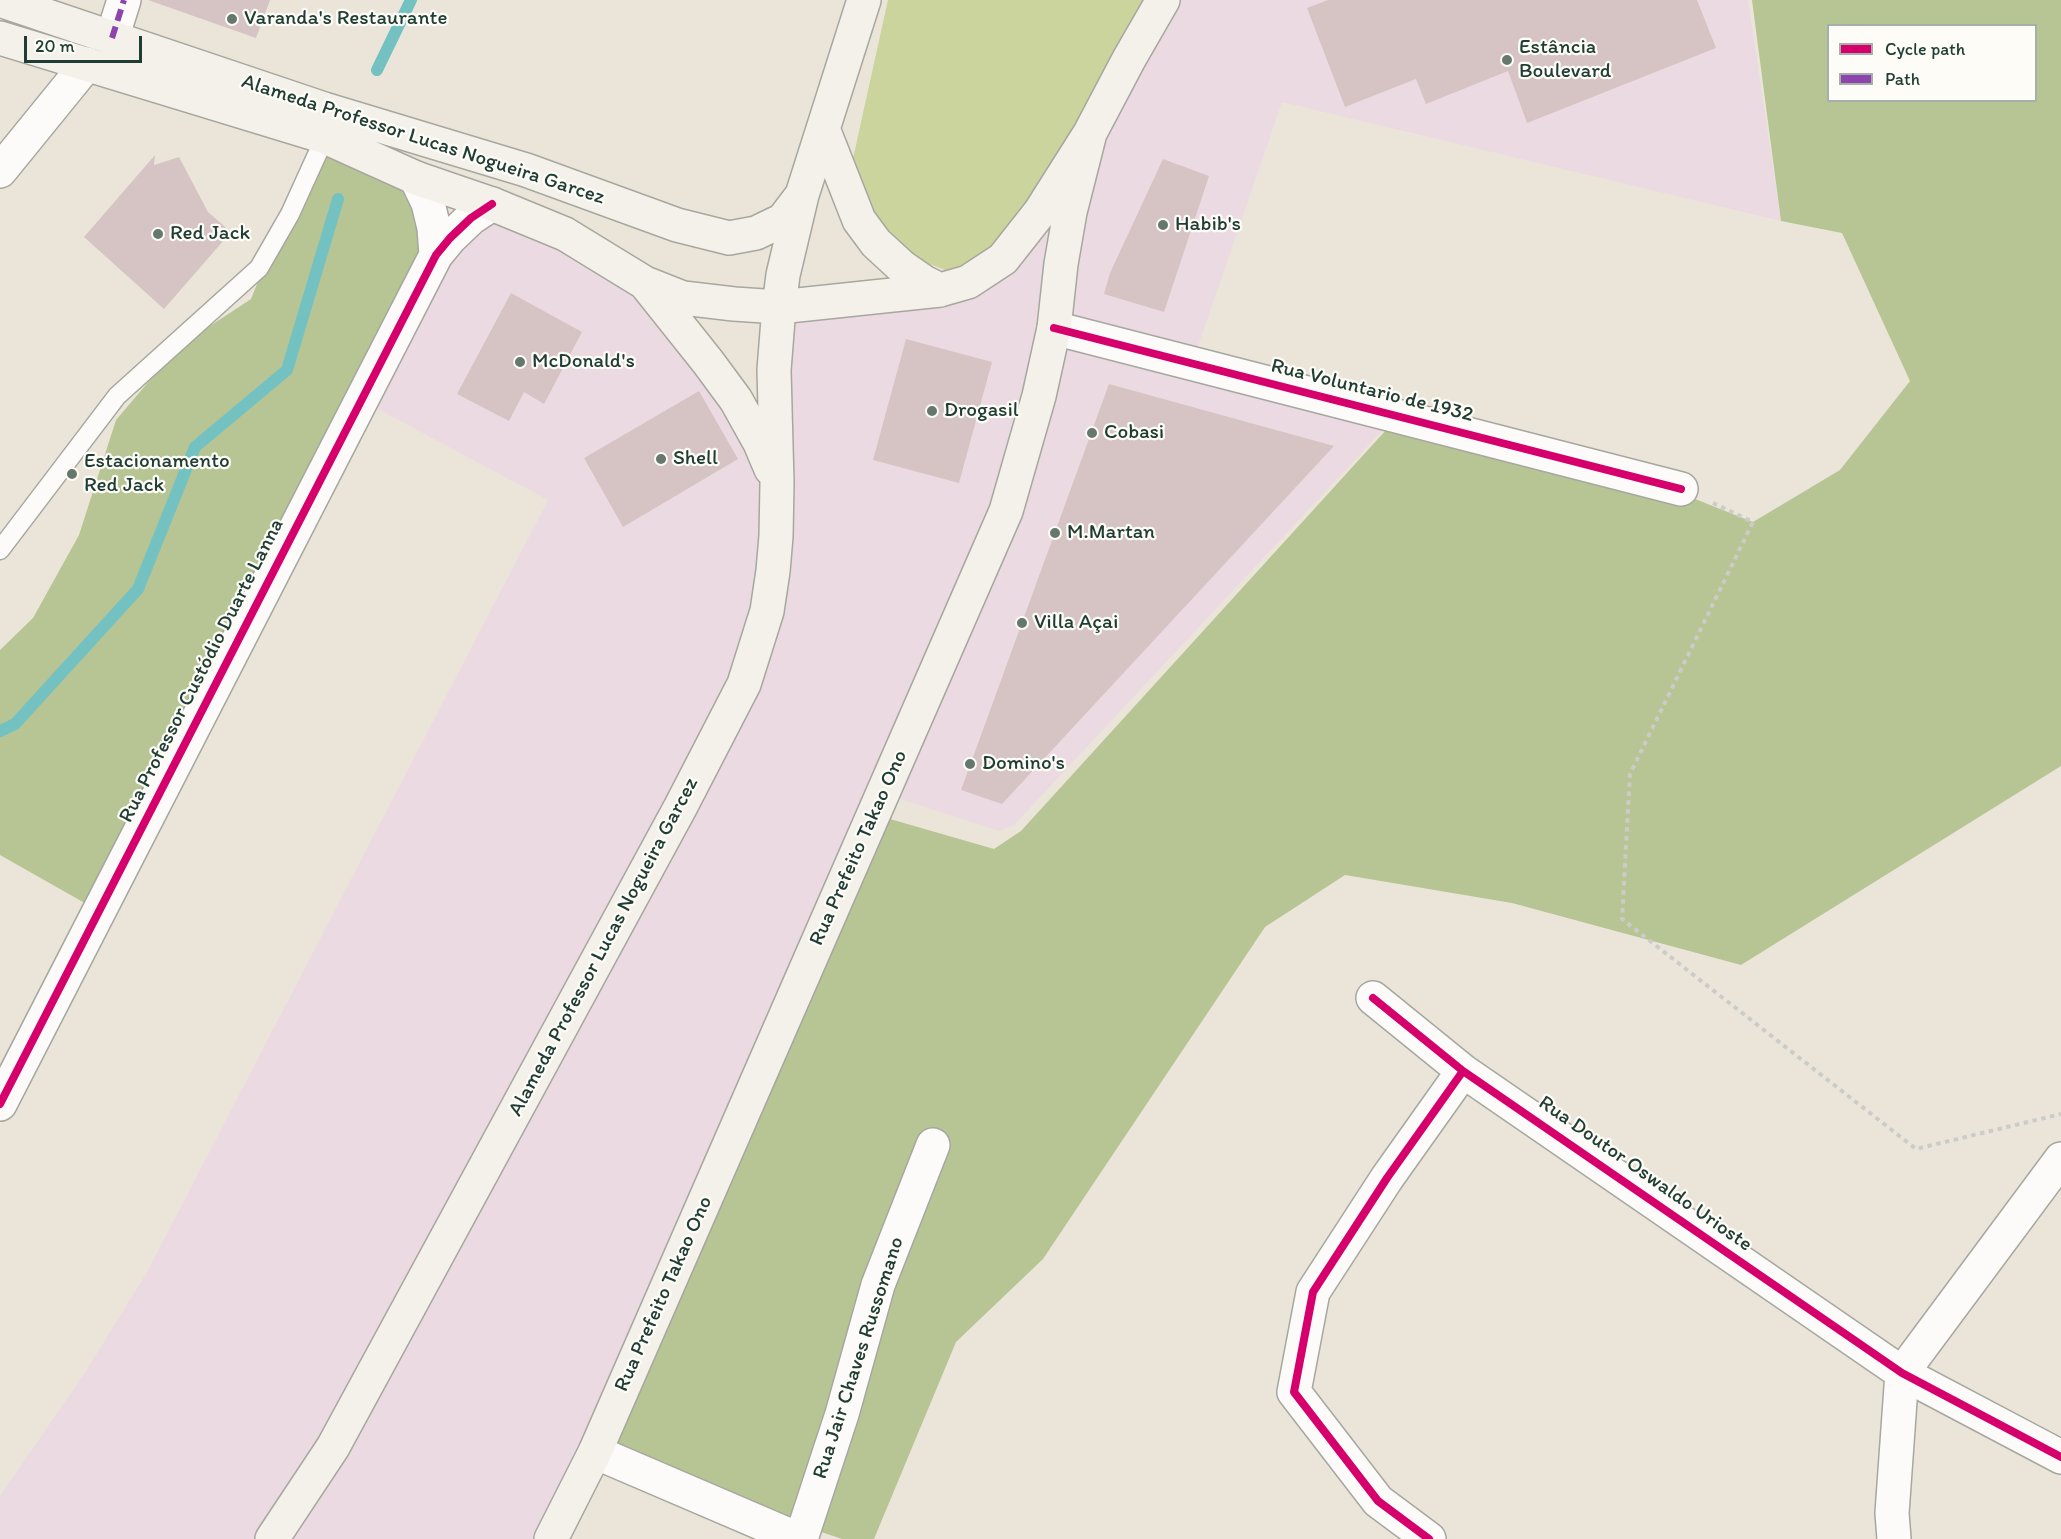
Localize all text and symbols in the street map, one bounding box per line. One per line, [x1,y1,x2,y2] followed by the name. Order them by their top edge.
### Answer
[244,6,447,32] place label: Varanda's Restaurante
[225,12,239,26] marker: Varanda's Restaurante
[27,24,146,62] scale bar
[1827,24,2037,102] legend
[35,35,75,57] text: 20 m
[1519,35,1611,85] place label: Estância Boulevard
[1885,38,1965,60] text: Cycle path
[1500,53,1514,67] marker: Estância Boulevard
[1885,68,1920,90] text: Path
[238,69,608,211] street label: Alameda Professor Lucas Nogueira Garcez
[1175,212,1241,238] place label: Habib's
[1156,218,1170,232] marker: Habib's
[170,221,250,247] place label: Red Jack
[151,227,165,241] marker: Red Jack
[532,349,635,375] place label: McDonald's
[1268,354,1476,428] street label: Rua Voluntario de 1932
[513,355,527,369] marker: McDonald's
[944,398,1019,424] place label: Drogasil
[925,404,939,418] marker: Drogasil
[1104,420,1164,446] place label: Cobasi
[1085,426,1099,440] marker: Cobasi
[673,446,718,472] place label: Shell
[84,449,230,499] place label: Estacionamento Red Jack
[654,452,668,466] marker: Shell
[65,467,79,481] marker: Estacionamento Red Jack
[114,515,290,827] street label: Rua Professor Custódio Duarte Lanna
[1067,520,1155,546] place label: M.Martan
[1048,526,1062,540] marker: M.Martan
[1034,610,1118,636] place label: Villa Açai
[1015,616,1029,630] marker: Villa Açai
[805,746,913,950] street label: Rua Prefeito Takao Ono
[982,751,1065,777] place label: Domino's
[963,757,977,771] marker: Domino's
[504,773,704,1121] street label: Alameda Professor Lucas Nogueira Garcez
[1533,1091,1757,1257] street label: Rua Doutor Oswaldo Urioste
[610,1192,718,1396] street label: Rua Prefeito Takao Ono
[808,1234,910,1482] street label: Rua Jair Chaves Russomano

